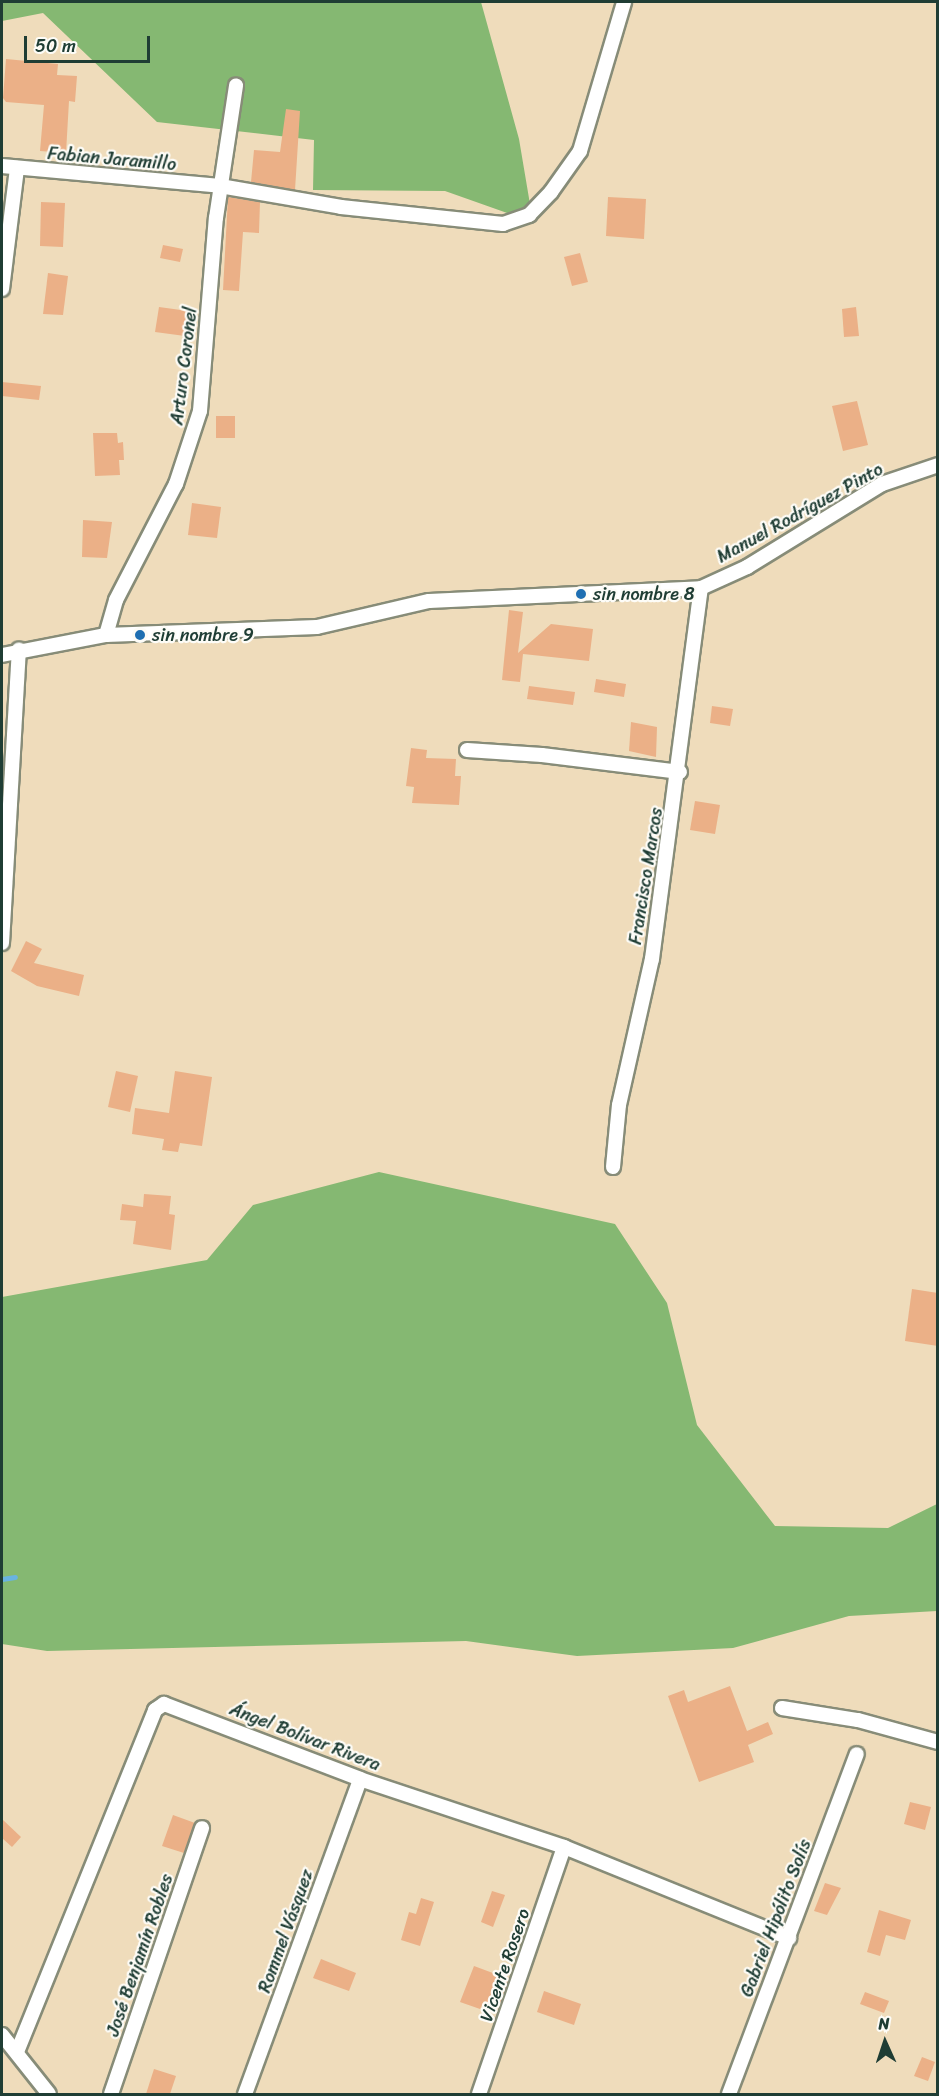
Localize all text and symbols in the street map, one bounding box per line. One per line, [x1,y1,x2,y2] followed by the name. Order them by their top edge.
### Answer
[27,24,153,62] scale bar
[35,30,76,62] text: 50 m
[47,143,177,175] street label: Fabian Jaramillo
[166,306,202,426] street label: Arturo Coronel
[713,458,887,568] street label: Manuel Rodríguez Pinto
[593,583,695,605] place label: sin nombre 8
[574,587,588,601] marker: sin nombre 8
[152,624,254,646] place label: sin nombre 9
[133,628,147,642] marker: sin nombre 9
[625,806,667,946] street label: Francisco Marcos
[227,1698,383,1776] street label: Ángel Bolívar Rivera
[736,1836,816,2000] street label: Gabriel Hipólito Solís
[254,1866,318,1996] street label: Rommel Vásquez
[102,1871,178,2039] street label: José Benjamín Robles
[476,1906,534,2024] street label: Vicente Rosero
[878,2009,890,2038] text: N
[855,2012,915,2072] north arrow

